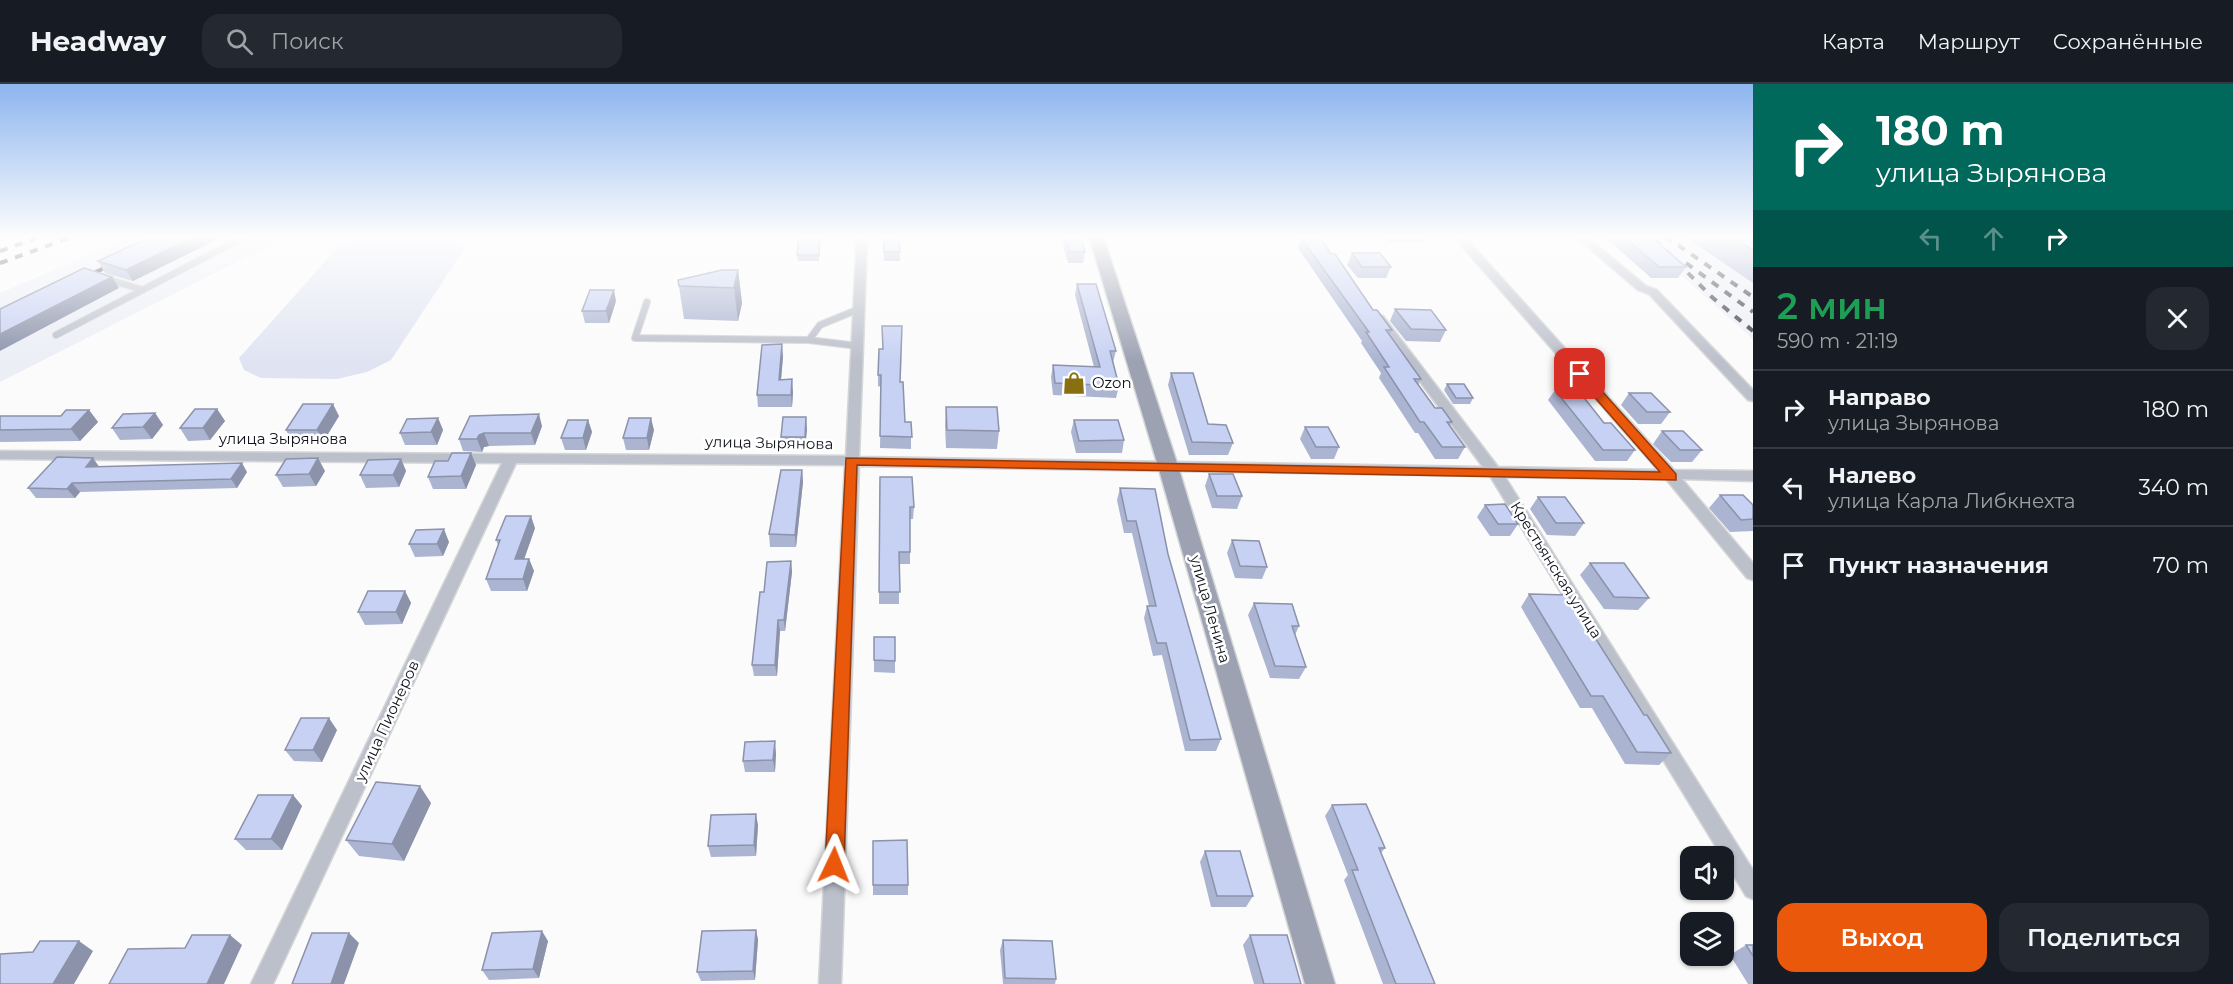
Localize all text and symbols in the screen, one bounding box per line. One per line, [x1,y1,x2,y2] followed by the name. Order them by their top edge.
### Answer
[202,14,622,68] search box
[30,24,166,58] text: Headway
[223,25,256,58] icon: search
[271,28,343,55] text: Поиск
[1822,29,1885,54] text: Карта
[1918,29,2020,54] text: Маршрут
[2053,29,2203,54] text: Сохранённые
[1876,104,2005,156] text: 180 m
[1777,108,1855,186] icon: right
[1876,156,2107,189] text: улица Зырянова
[1914,222,1947,255] icon: left
[1977,222,2010,255] icon: ahead
[2040,222,2073,255] icon: right
[1777,284,1887,328] text: 2 мин
[2146,287,2209,350] button: close
[1777,329,1898,353] text: 590 m · 21:19
[1554,348,1605,399] pin
[1563,357,1596,390] icon: arrive
[1061,370,1087,396] shop icon: Ozon
[1092,373,1132,392] place label: Ozon
[1828,384,1931,411] text: Направо
[1777,393,1810,426] icon: right
[2143,396,2209,423] text: 180 m
[1828,411,1999,435] text: улица Зырянова
[218,429,347,448] street label: улица Зырянова
[704,432,833,453] street label: улица Зырянова
[1828,462,1916,489] text: Налево
[1777,471,1810,504] icon: left
[2138,474,2209,501] text: 340 m
[1828,489,2076,513] text: улица Карла Либкнехта
[1506,498,1606,642] street label: Крестьянская улица
[1777,549,1810,582] icon: arrive
[1186,552,1235,665] street label: улица Ленина
[1828,552,2049,579] text: Пункт назначения
[2153,552,2209,579] text: 70 m
[350,657,423,785] street label: улица Пионеров
[802,833,866,897] position arrow
[1680,846,1734,966] map controls
[1680,846,1734,900] button: sound
[1777,903,1987,972] button: Выход
[1999,903,2209,972] button: Поделиться
[1680,912,1734,966] button: layers

